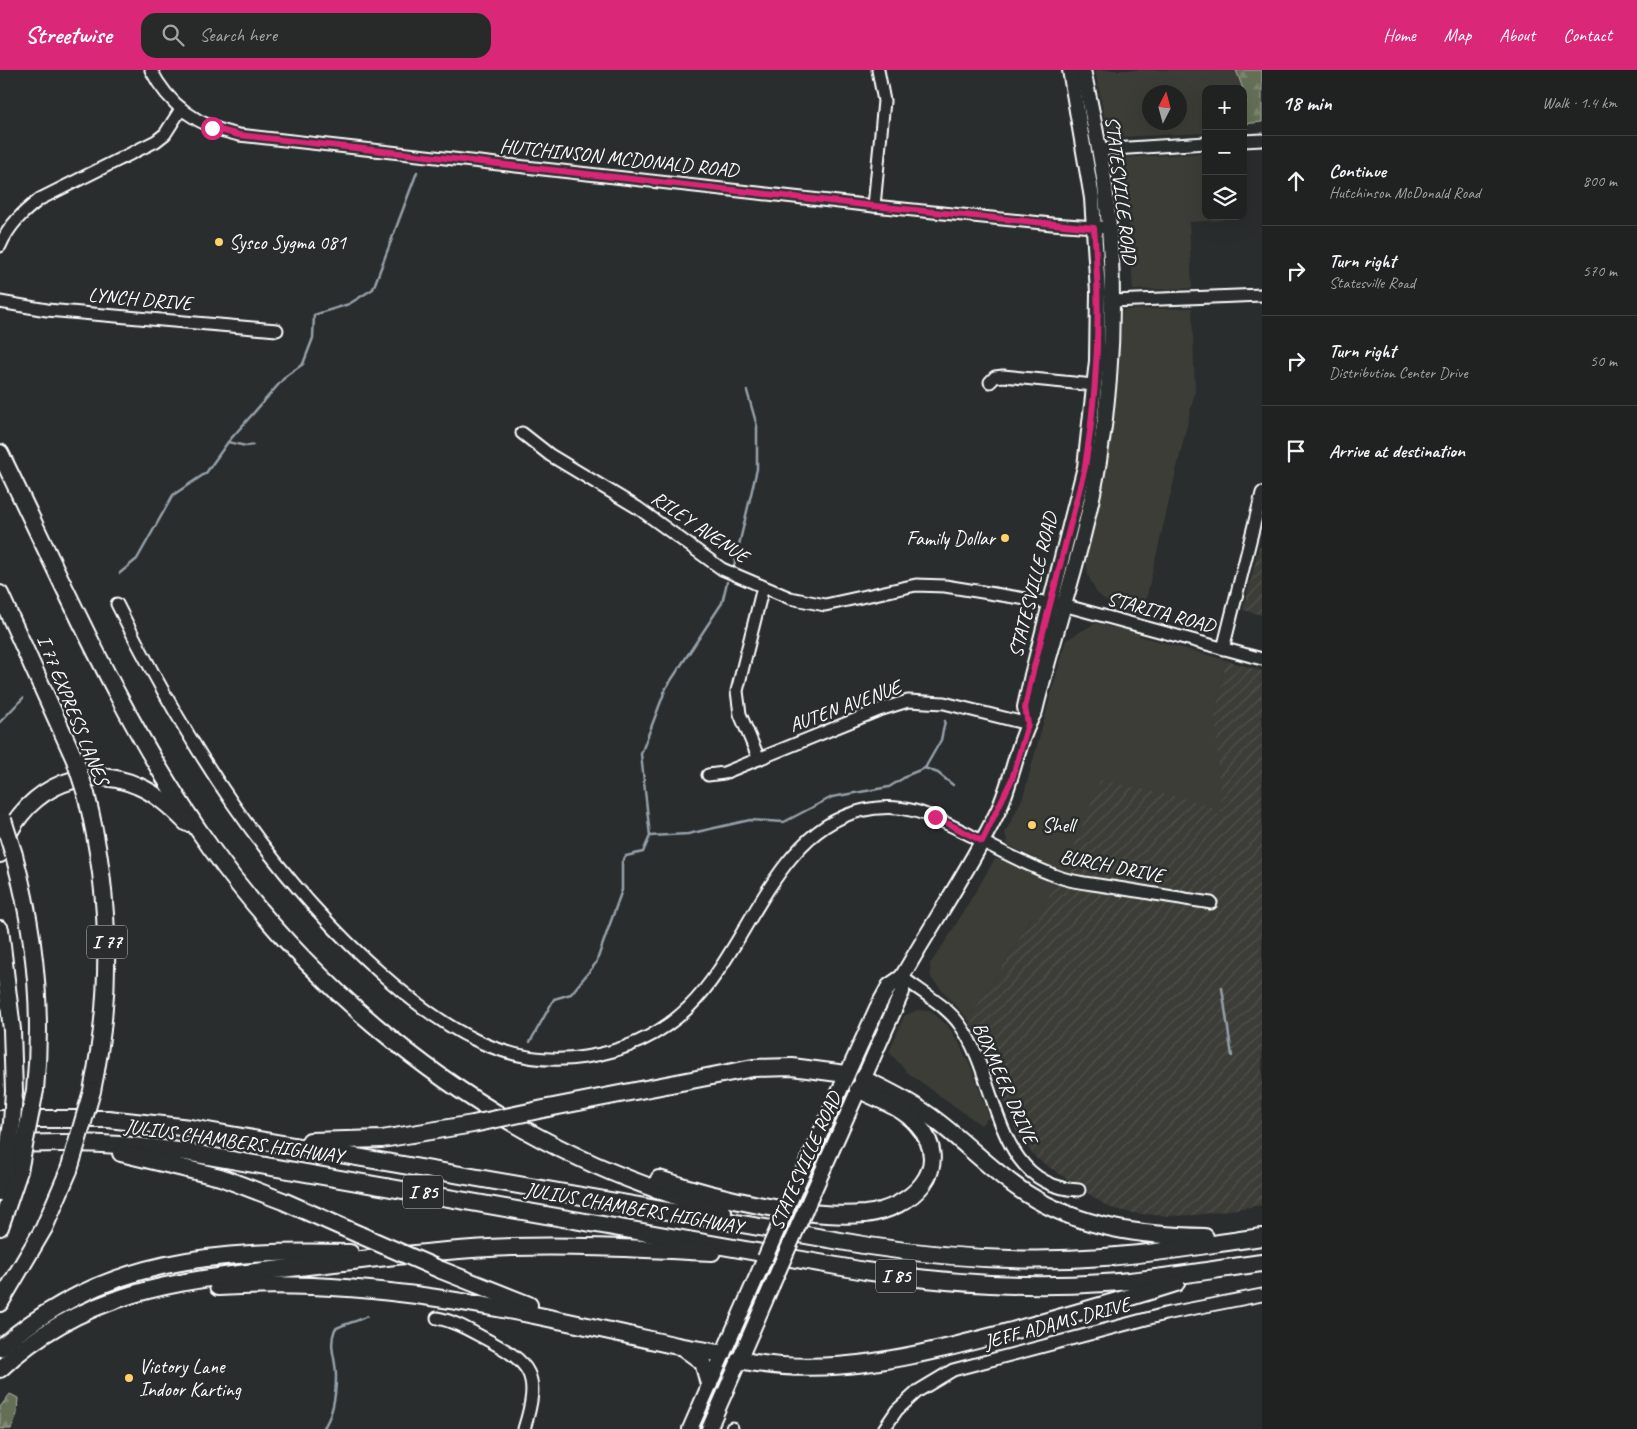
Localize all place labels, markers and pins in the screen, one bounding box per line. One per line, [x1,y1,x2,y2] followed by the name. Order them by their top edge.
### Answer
[229,230,347,255] place label: Sysco Sygma 081
[213,236,225,248] marker: Sysco Sygma 081
[906,526,997,551] place label: Family Dollar
[999,532,1011,544] marker: Family Dollar
[1042,813,1078,838] place label: Shell
[1026,819,1038,831] marker: Shell
[139,1354,242,1402] place label: Victory Lane Indoor Karting
[123,1372,135,1384] marker: Victory Lane Indoor Karting

